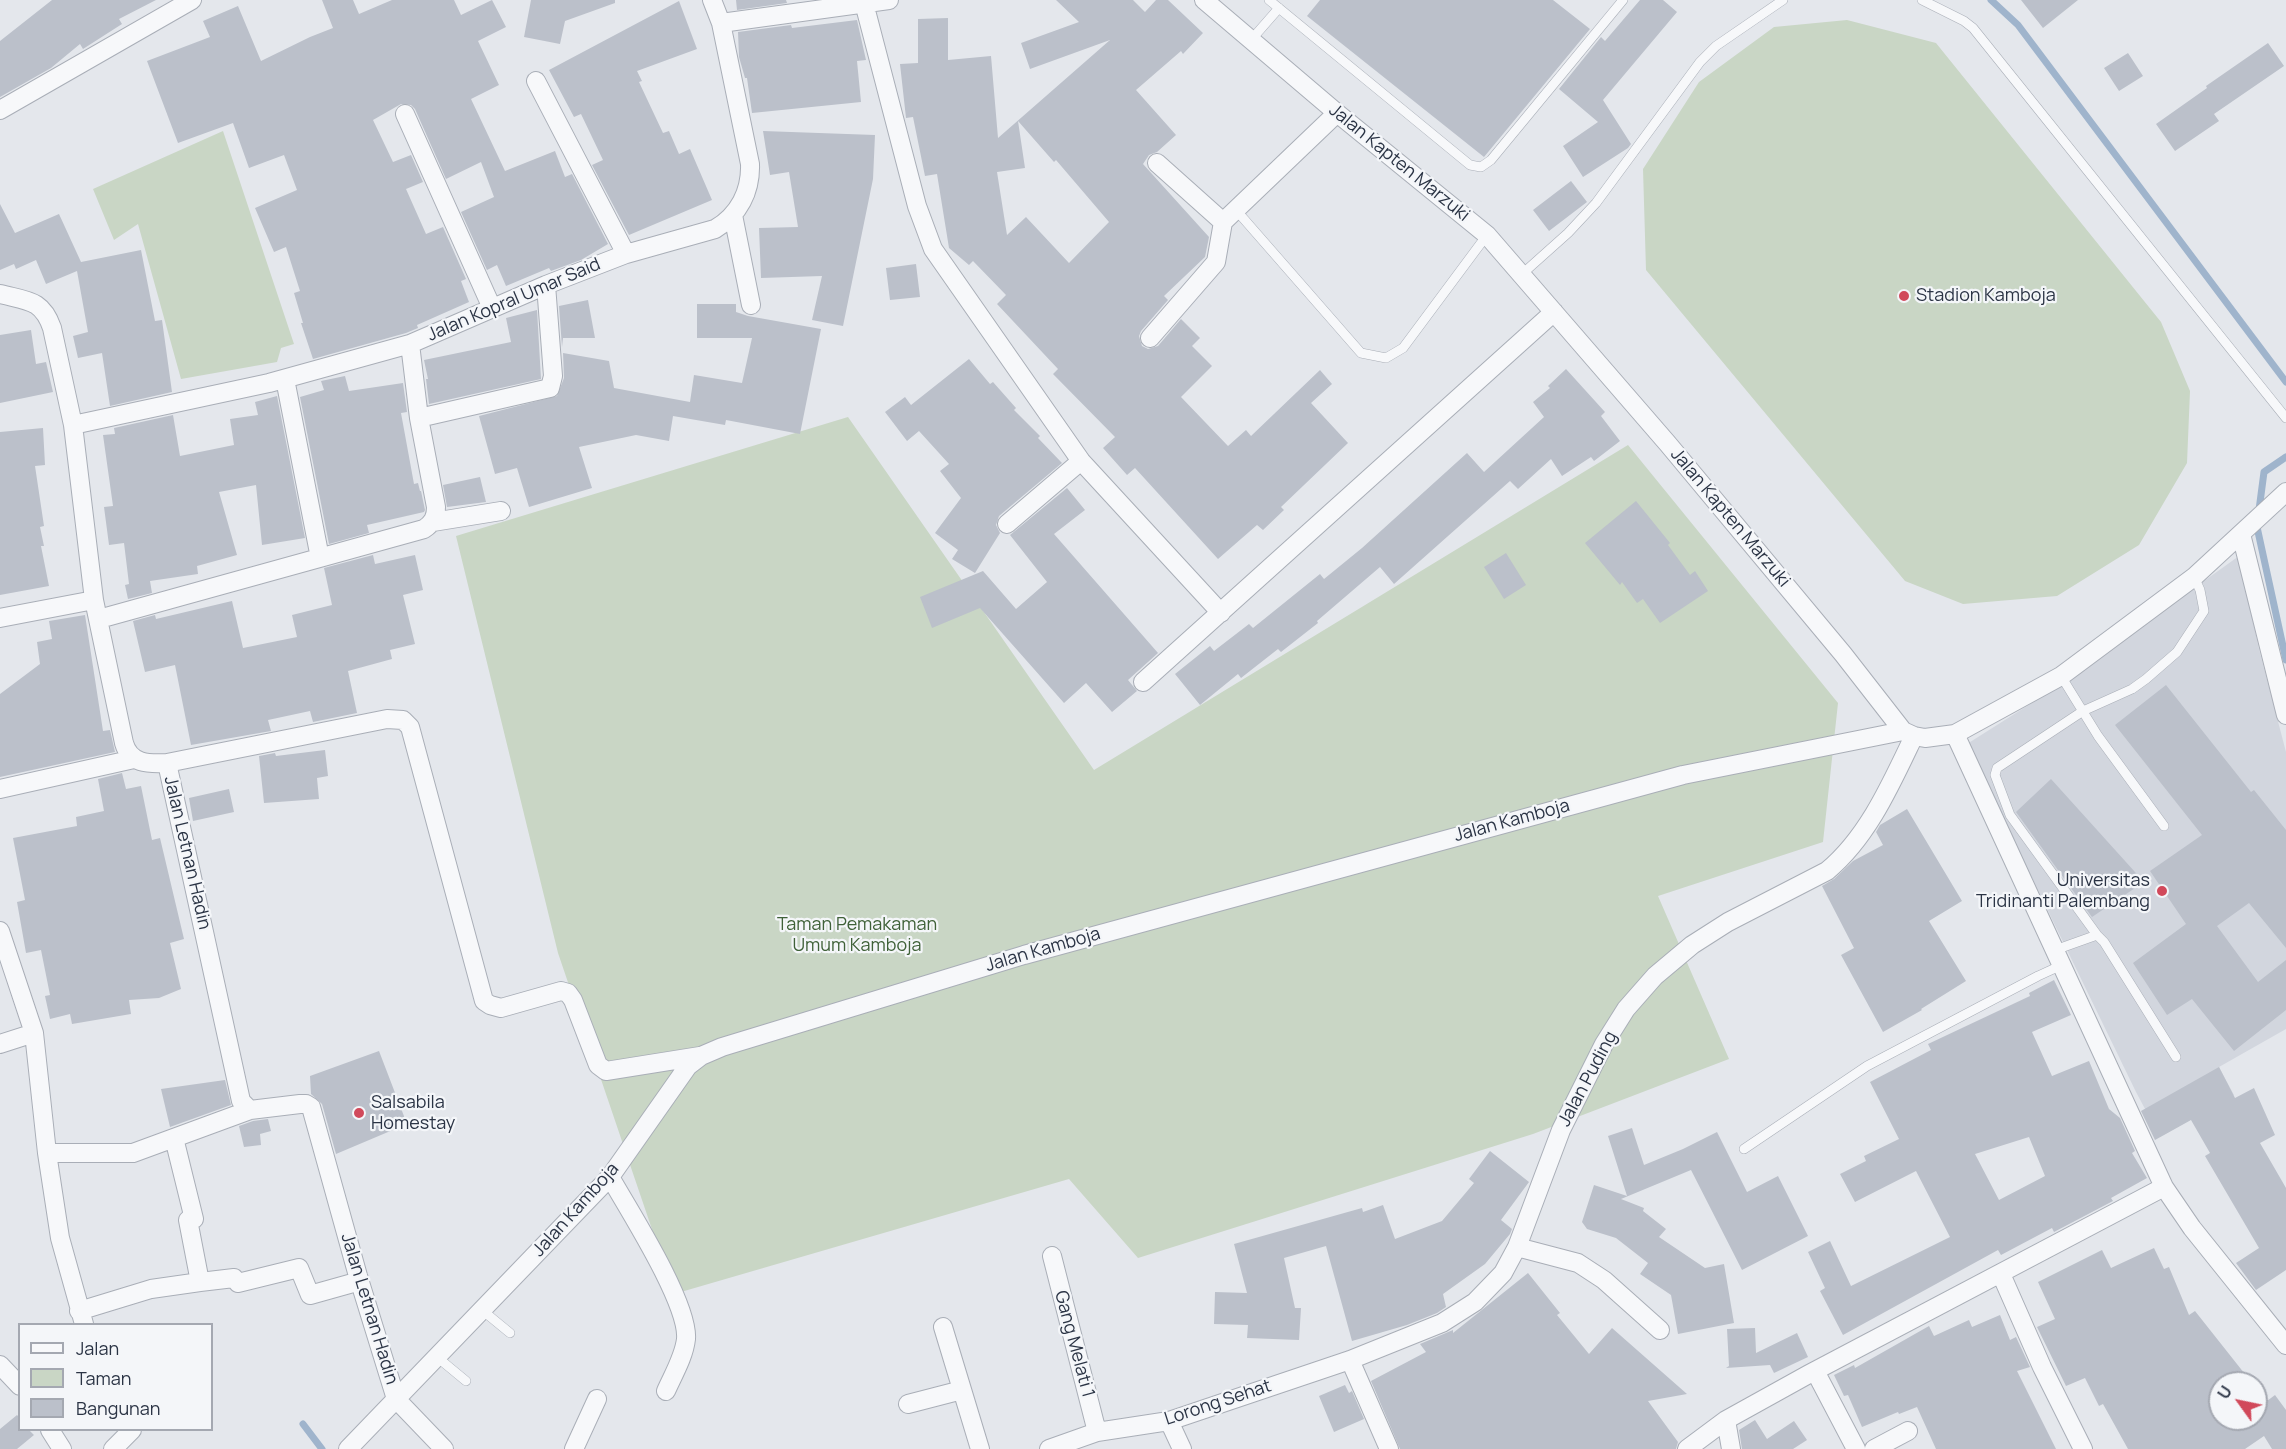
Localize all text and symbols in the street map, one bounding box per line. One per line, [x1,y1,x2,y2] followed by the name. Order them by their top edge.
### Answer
[1324,100,1474,226] street label: Jalan Kapten Marzuki
[424,254,604,346] street label: Jalan Kopral Umar Said
[1916,285,2056,307] place label: Stadion Kamboja
[1897,289,1911,303] marker: Stadion Kamboja
[1666,444,1794,592] street label: Jalan Kapten Marzuki
[159,774,215,932] street label: Jalan Letnan Hadin
[1452,795,1572,847] street label: Jalan Kamboja
[1976,870,2150,912] place label: Universitas Tridinanti Palembang
[2155,884,2169,898] marker: Universitas Tridinanti Palembang
[777,914,937,956] park label: Taman Pemakaman Umum Kamboja
[983,923,1103,977] street label: Jalan Kamboja
[1554,1028,1622,1130] street label: Jalan Puding
[371,1092,455,1134] place label: Salsabila Homestay
[352,1106,366,1120] marker: Salsabila Homestay
[528,1159,624,1261] street label: Jalan Kamboja
[336,1231,402,1387] street label: Jalan Letnan Hadin
[1049,1288,1099,1400] street label: Gang Melati 1
[18,1323,213,1431] legend
[76,1336,119,1360] text: Jalan
[76,1366,131,1390] text: Taman
[2208,1371,2268,1431] north arrow
[1162,1376,1274,1430] street label: Lorong Sehat
[2212,1381,2237,1403] text: U
[76,1396,160,1420] text: Bangunan

